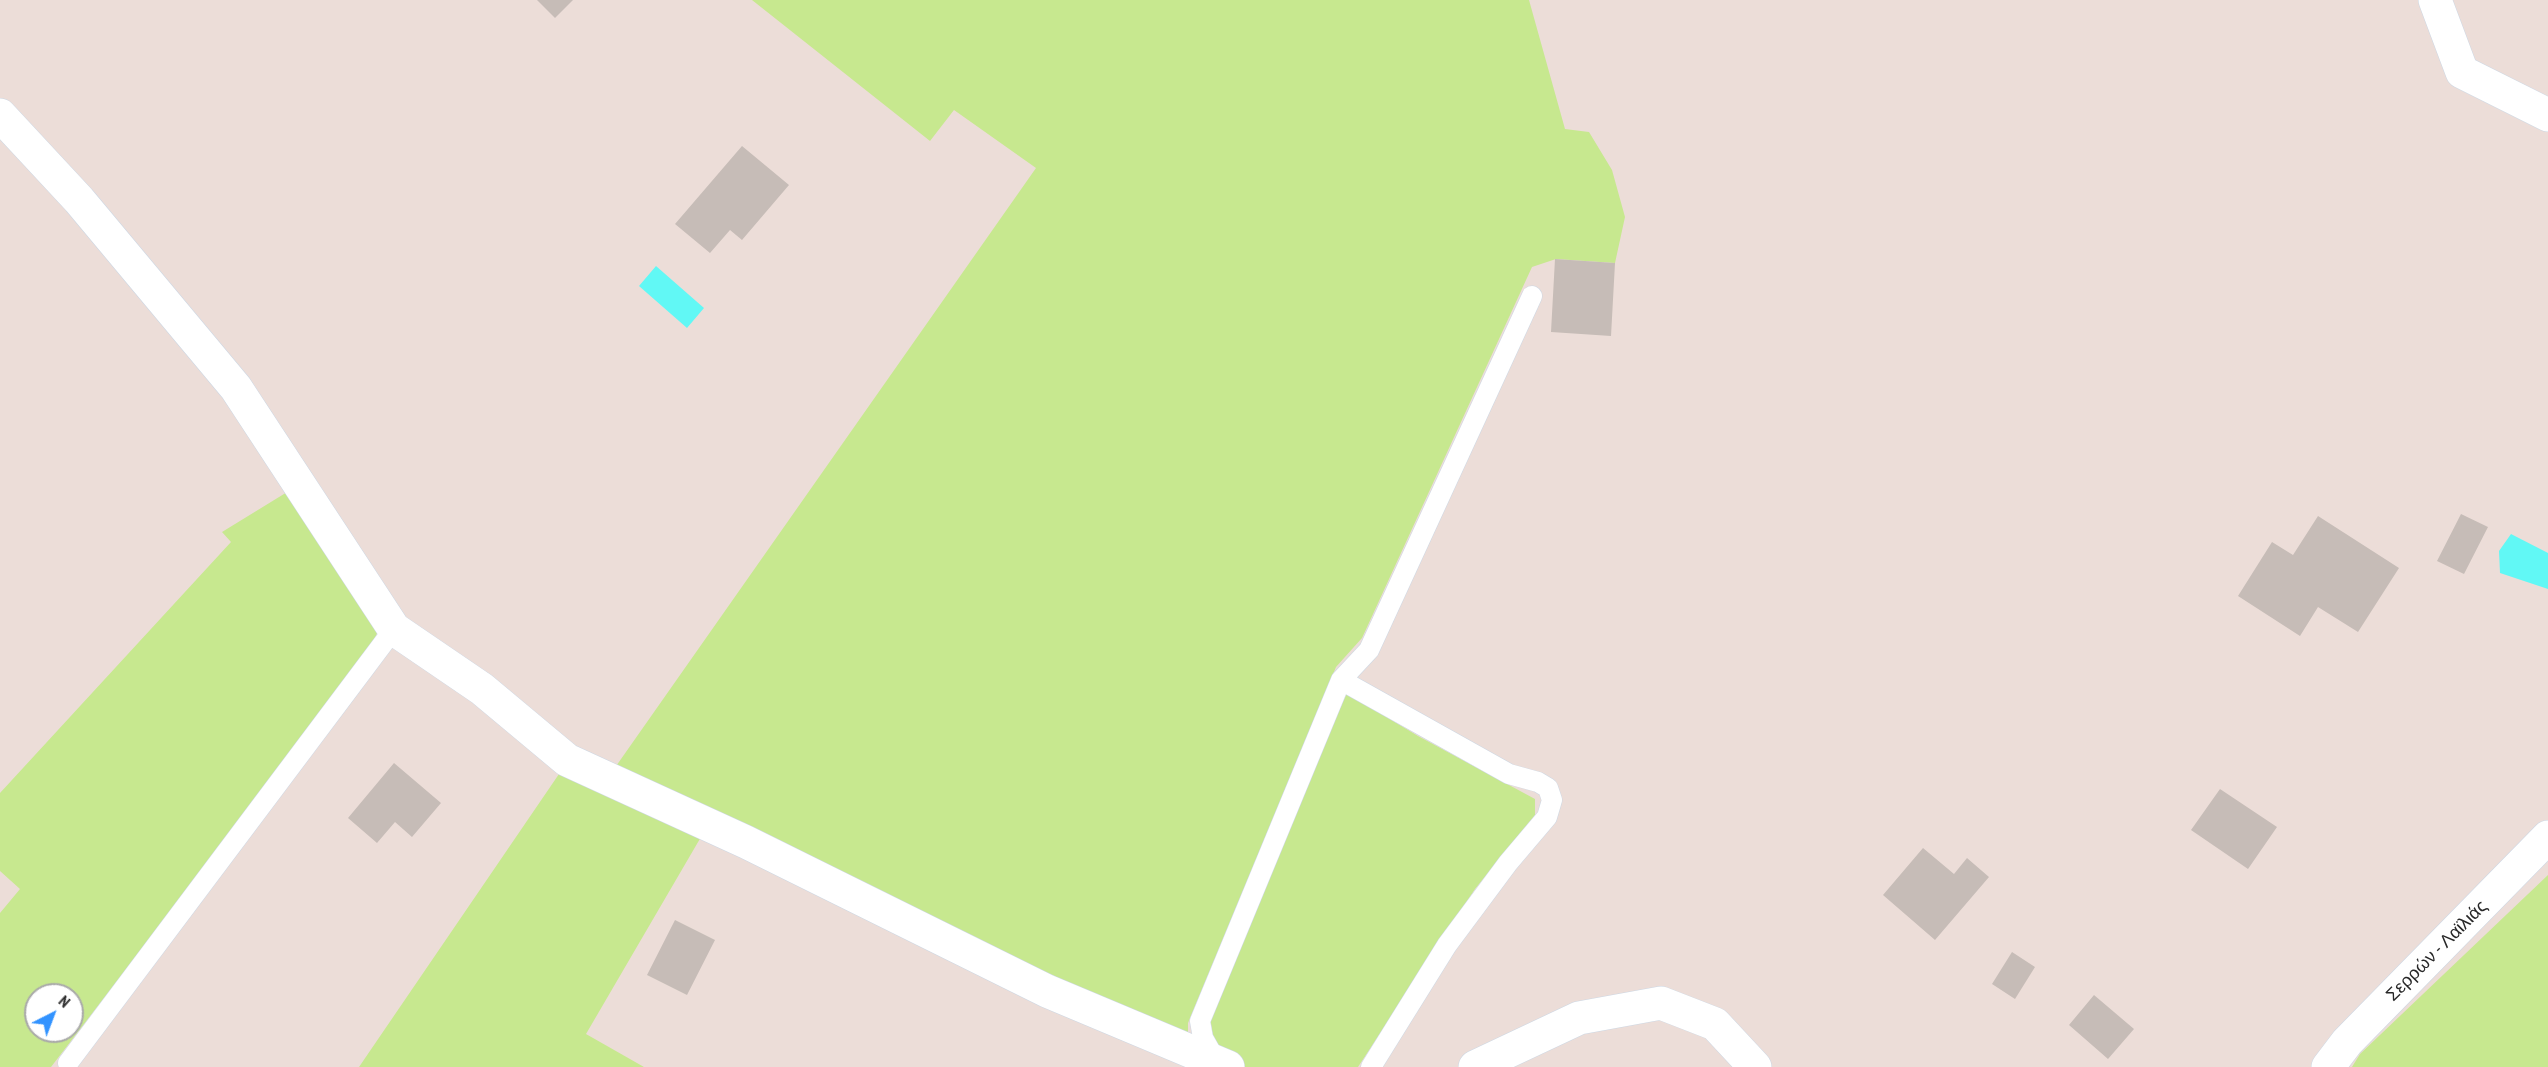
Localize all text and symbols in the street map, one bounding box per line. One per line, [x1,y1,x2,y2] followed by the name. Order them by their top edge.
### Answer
[2382,896,2492,1006] street label: Σερρών - Λαϊλιάς
[24,983,84,1043] north arrow
[55,991,75,1011] text: N

